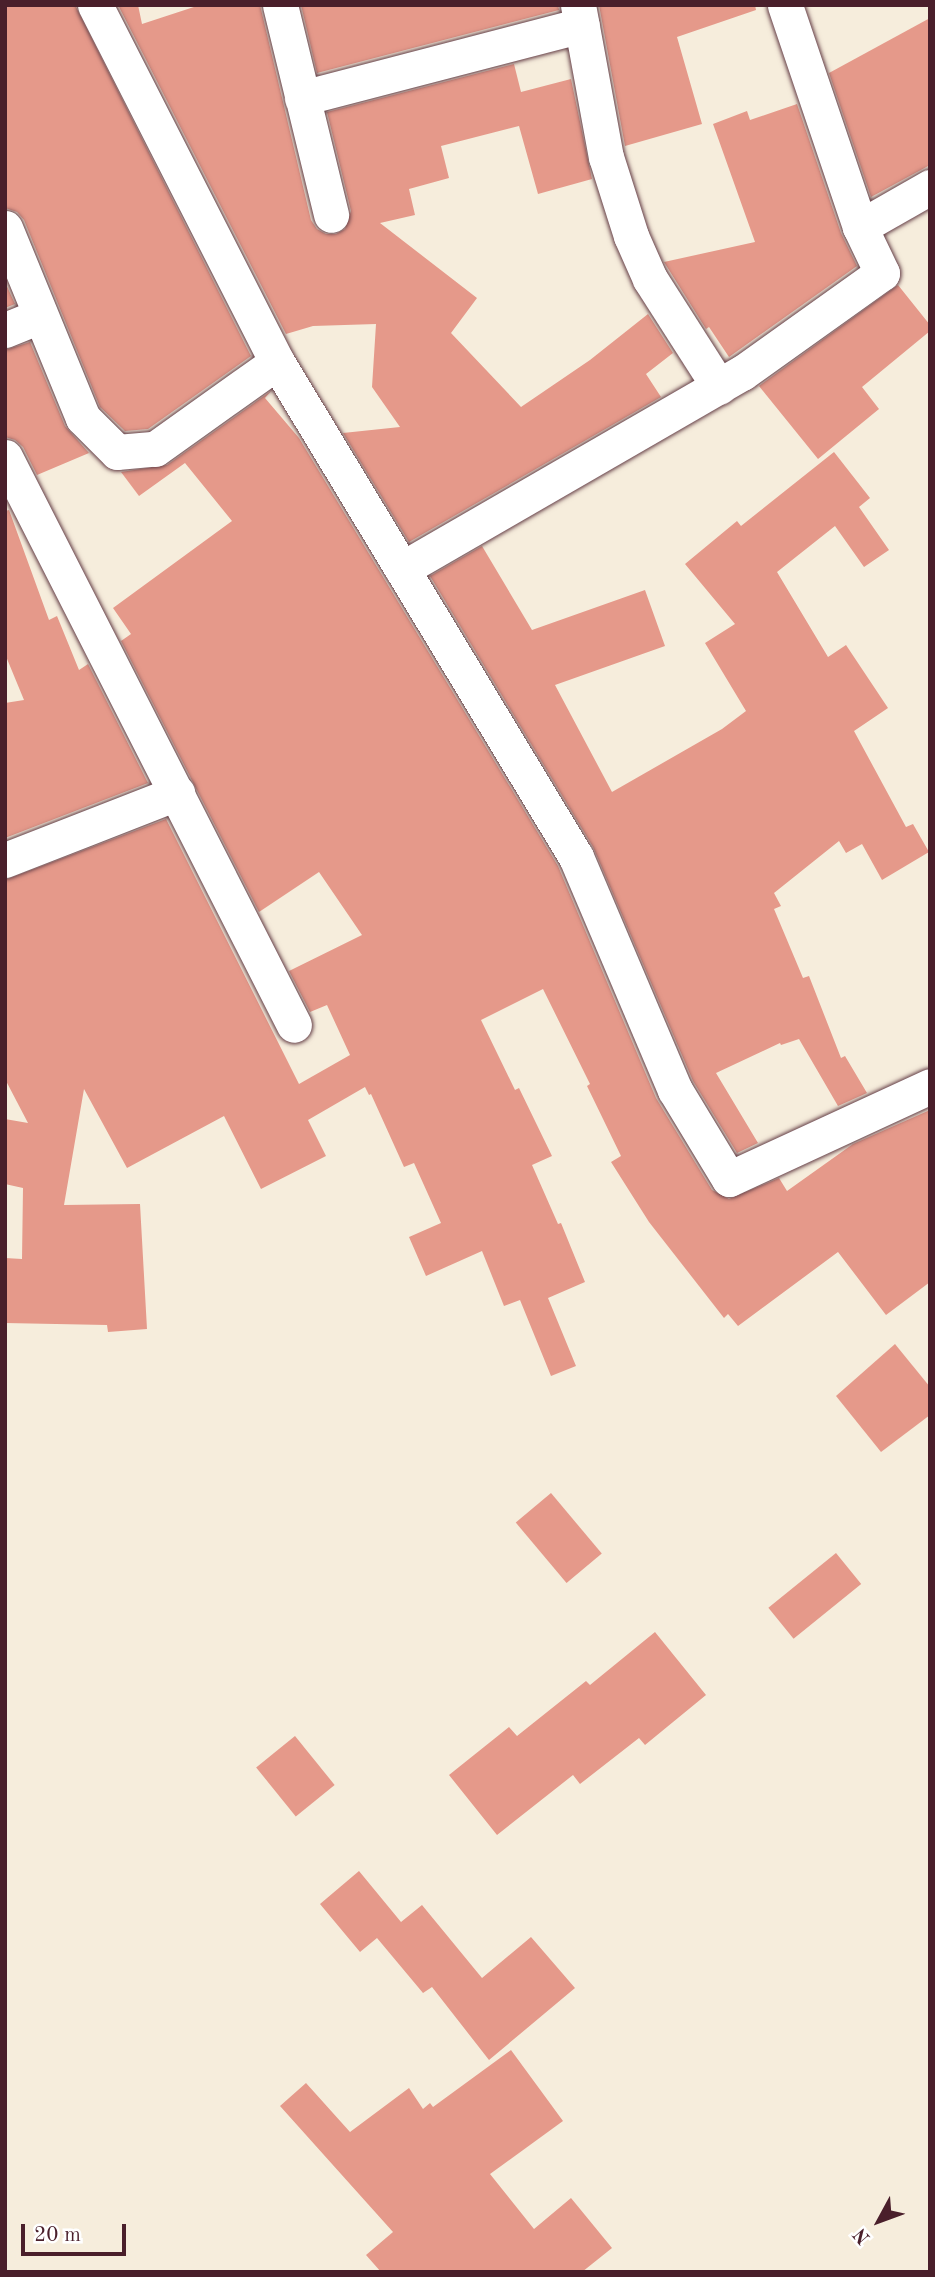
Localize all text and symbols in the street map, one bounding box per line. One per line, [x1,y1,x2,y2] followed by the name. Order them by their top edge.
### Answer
[844,2186,914,2256] north arrow
[24,2210,130,2254] scale bar
[851,2223,875,2247] text: N
[34,2225,81,2246] text: 20 m

